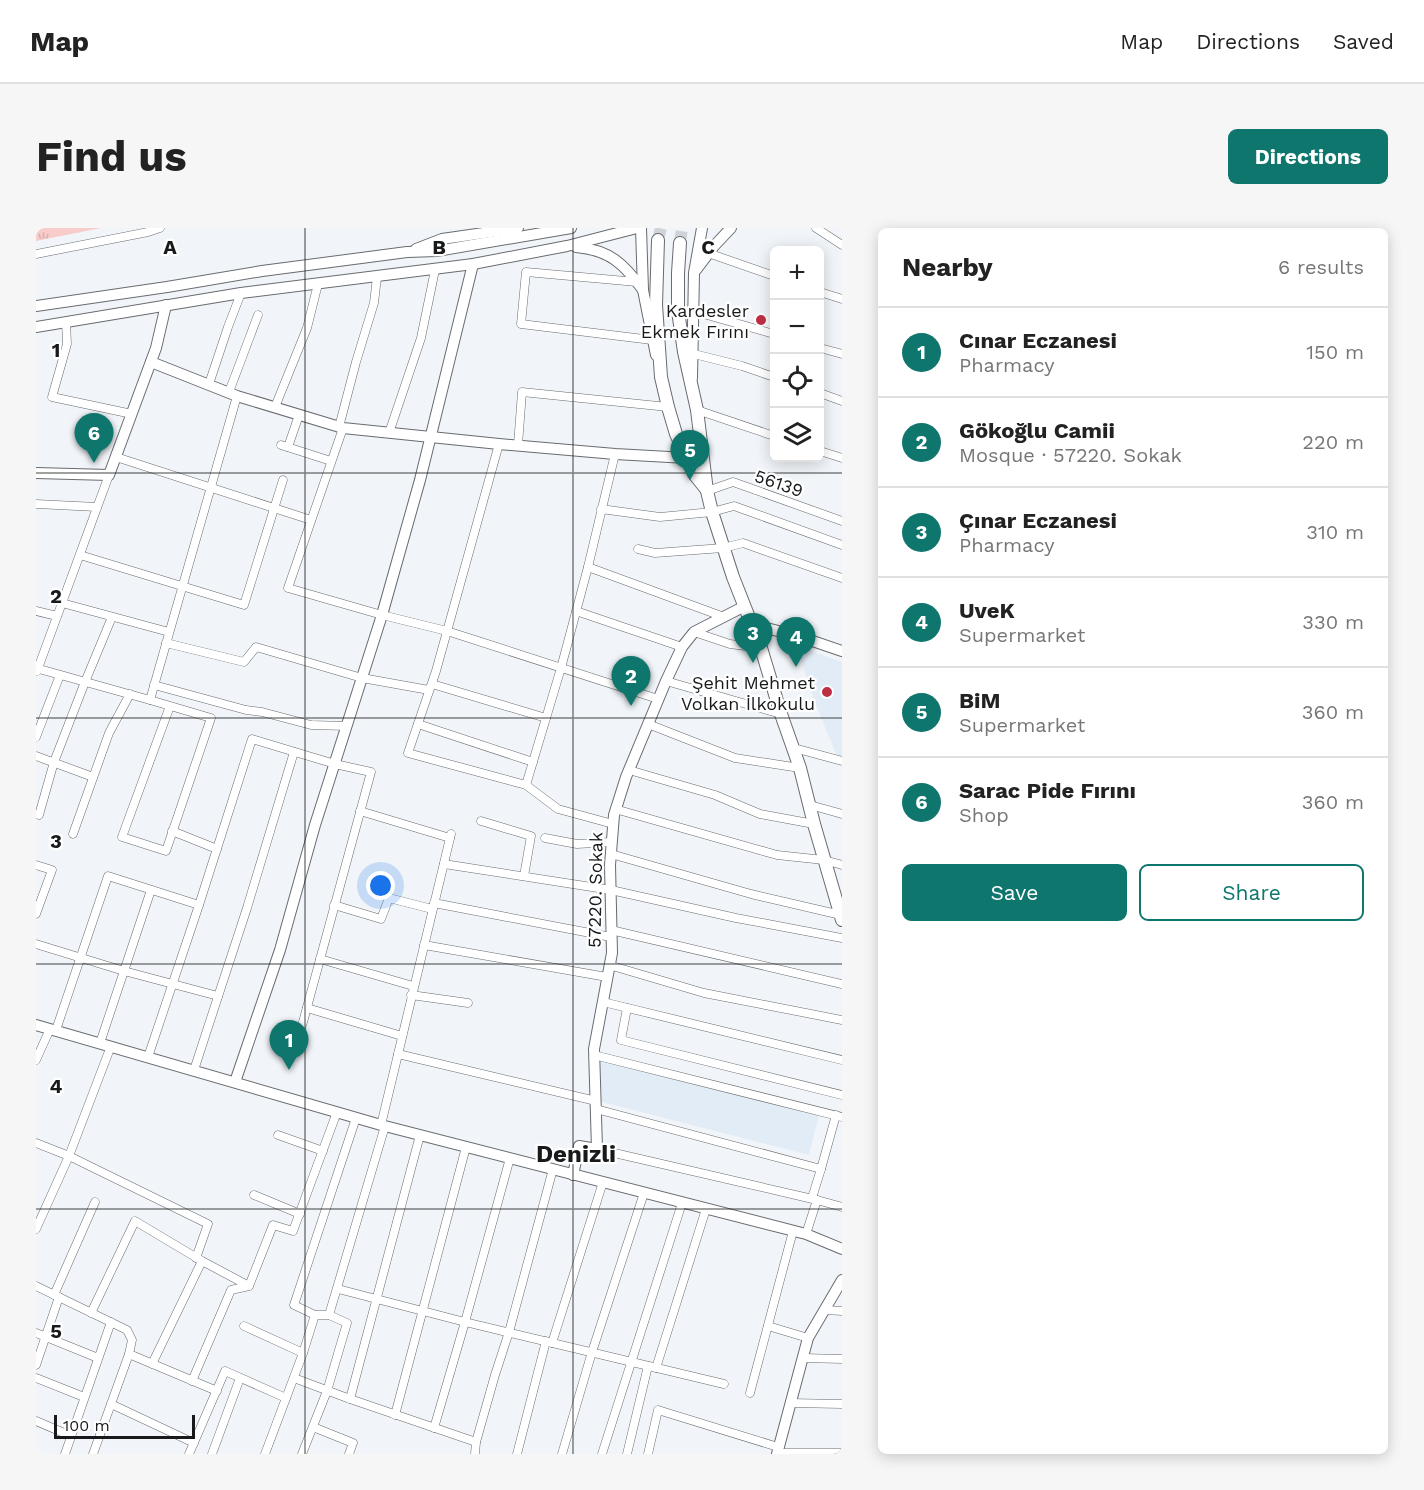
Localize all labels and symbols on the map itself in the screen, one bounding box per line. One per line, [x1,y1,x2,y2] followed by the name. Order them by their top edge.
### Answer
[163,235,177,259] text: A
[432,235,446,259] text: B
[701,235,715,259] text: C
[641,300,749,342] place label: Kardesler Ekmek Fırını
[754,313,768,327] marker: Kardesler Ekmek Fırını
[52,338,60,362] text: 1
[74,414,114,463] pin: 6
[670,430,710,480] pin: 5
[752,465,806,501] street label: 56139
[50,584,62,608] text: 2
[734,614,772,663] pin: 3
[776,618,816,667] pin: 4
[612,656,650,706] pin: 2
[681,672,815,714] place label: Şehit Mehmet Volkan İlkokulu
[820,685,834,699] marker: Şehit Mehmet Volkan İlkokulu
[50,829,62,853] text: 3
[583,832,607,948] street label: 57220. Sokak
[366,871,395,900] your location
[270,1020,308,1070] pin: 1
[50,1074,63,1098] text: 4
[536,1140,616,1168] district label: Denizli
[50,1319,62,1343] text: 5
[54,1412,195,1440] scale bar

